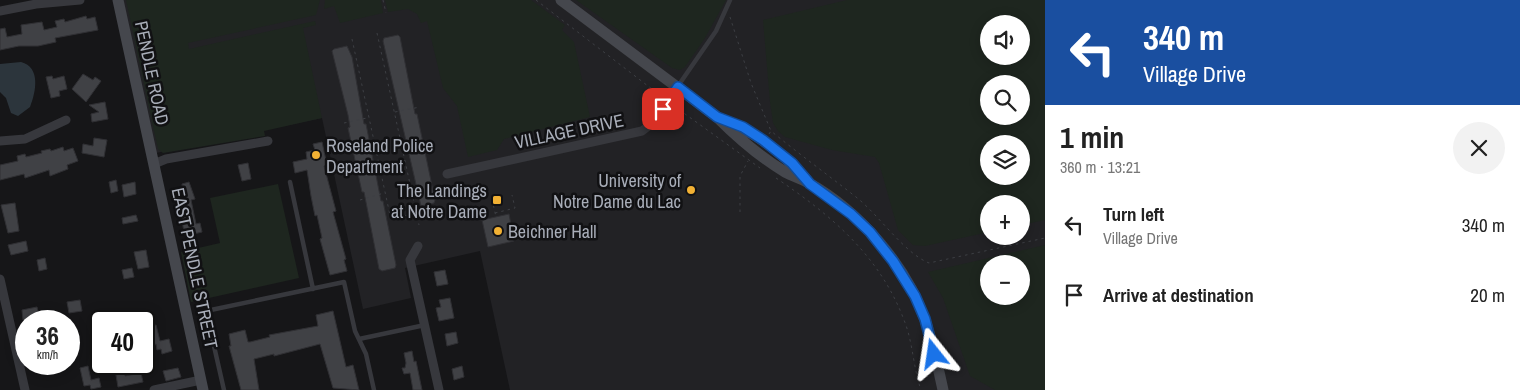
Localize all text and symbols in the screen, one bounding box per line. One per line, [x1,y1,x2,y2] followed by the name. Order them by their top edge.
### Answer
[1143,14,1224,61] text: 340 m
[980,15,1030,305] map controls
[980,15,1030,65] button: sound
[129,19,175,127] street label: PENDLE ROAD
[1060,20,1125,85] icon: left
[1143,59,1246,89] text: Village Drive
[980,75,1030,125] button: search
[642,88,684,130] pin
[649,95,677,123] icon: arrive
[512,107,626,155] street label: VILLAGE DRIVE
[1060,117,1124,157] text: 1 min
[1453,122,1505,174] button: close
[326,133,433,179] place label: Roseland Police Department
[980,135,1030,185] button: layers
[310,149,322,161] marker: Roseland Police Department
[1060,156,1140,178] text: 360 m · 13:21
[553,168,682,214] place label: University of Notre Dame du Lac
[391,178,487,224] place label: The Landings at Notre Dame
[685,184,697,196] marker: University of Notre Dame du Lac
[166,185,224,351] street label: EAST PENDLE STREET
[491,194,503,206] marker: The Landings at Notre Dame
[980,195,1030,245] button: +
[1103,201,1164,227] text: Turn left
[1060,211,1088,239] icon: left
[1462,212,1505,238] text: 340 m
[508,219,597,244] place label: Beichner Hall
[492,225,504,237] marker: Beichner Hall
[1103,227,1178,249] text: Village Drive
[980,255,1030,305] button: −
[1060,281,1088,309] icon: arrive
[1103,282,1254,308] text: Arrive at destination
[1470,282,1505,308] text: 20 m
[90,310,155,375] speed limit sign: 40
[36,319,59,353] text: 36
[907,327,959,379] position arrow
[37,347,58,363] text: km/h

